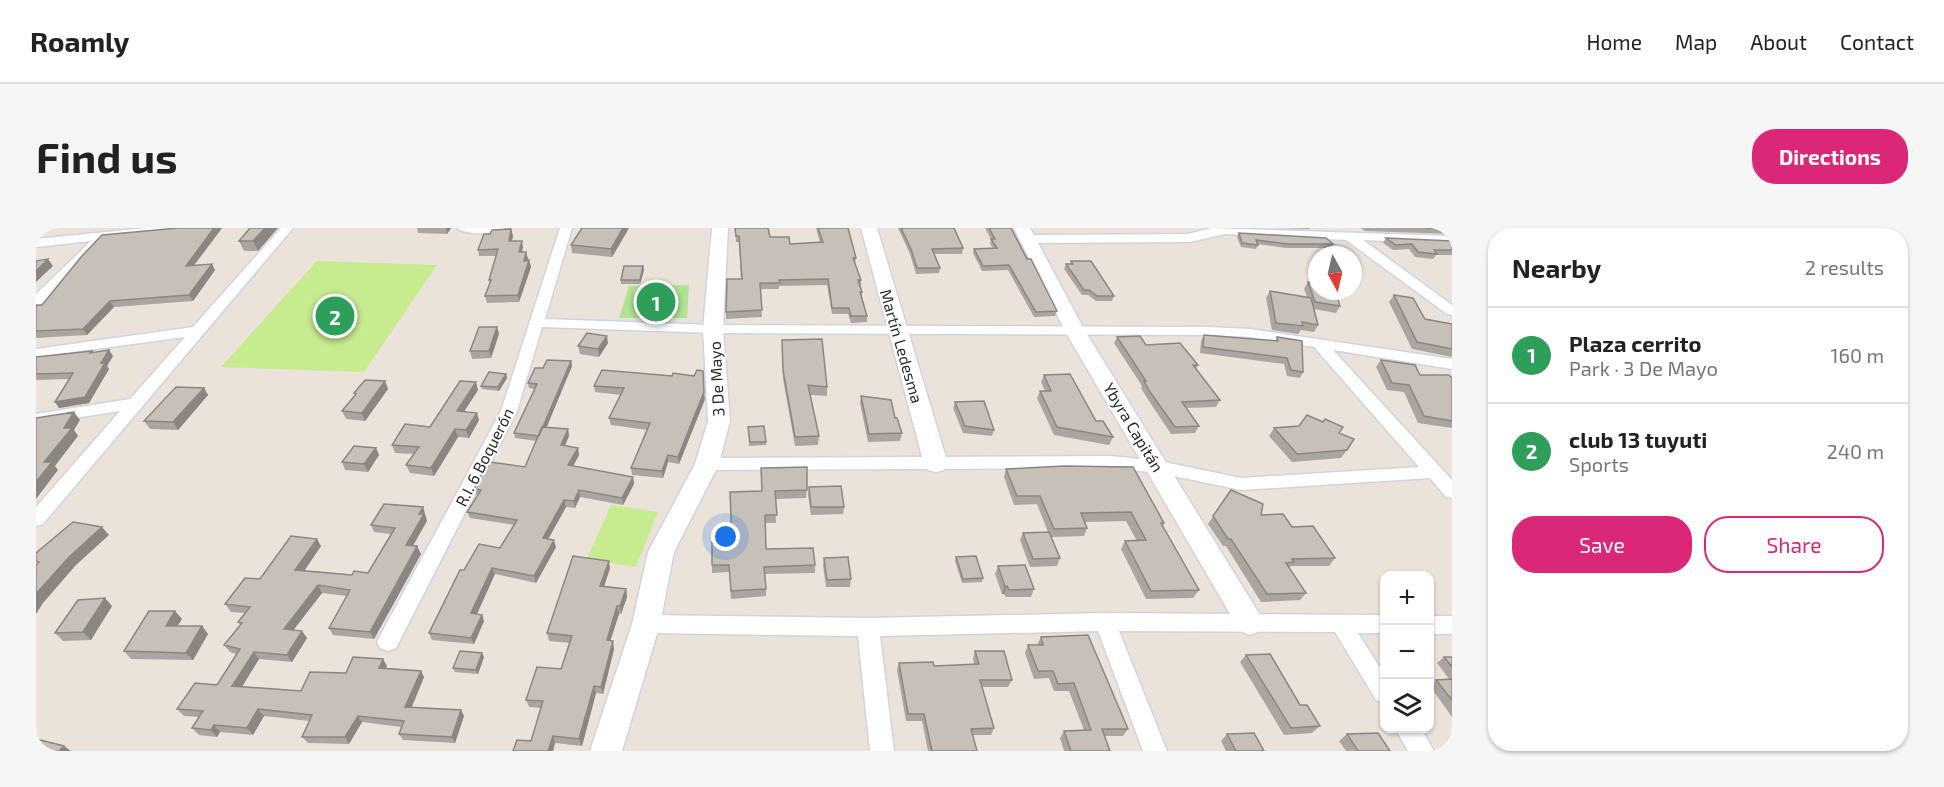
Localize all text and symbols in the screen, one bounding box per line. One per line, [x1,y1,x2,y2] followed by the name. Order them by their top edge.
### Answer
[30,24,129,58] text: Roamly
[1586,29,1642,54] text: Home
[1675,29,1717,54] text: Map
[1750,29,1807,54] text: About
[1840,29,1914,54] text: Contact
[1752,129,1908,184] button: Directions
[36,131,178,181] text: Find us
[1308,246,1362,300] north arrow
[1512,252,1601,283] text: Nearby
[1805,255,1884,279] text: 2 results
[636,280,676,325] pin: 1
[877,287,927,405] street label: Martín Ledesma
[316,294,354,338] pin: 2
[1569,330,1702,356] text: Plaza cerrito
[705,341,727,417] street label: 3 De Mayo
[1527,343,1536,367] text: 1
[1831,343,1884,367] text: 160 m
[1569,356,1718,380] text: Park · 3 De Mayo
[1100,379,1168,475] street label: Ybyra Capitán
[451,405,517,509] street label: R.I. 6 Boquerón
[1569,426,1707,452] text: club 13 tuyuti
[1526,439,1537,463] text: 2
[1826,439,1884,463] text: 240 m
[1569,452,1629,476] text: Sports
[1512,516,1692,573] button: Save
[1704,516,1884,573] button: Share
[711,522,740,551] your location
[1380,571,1434,733] map controls
[1380,571,1434,625] button: +
[1380,625,1434,679] button: −
[1380,679,1434,733] button: layers

